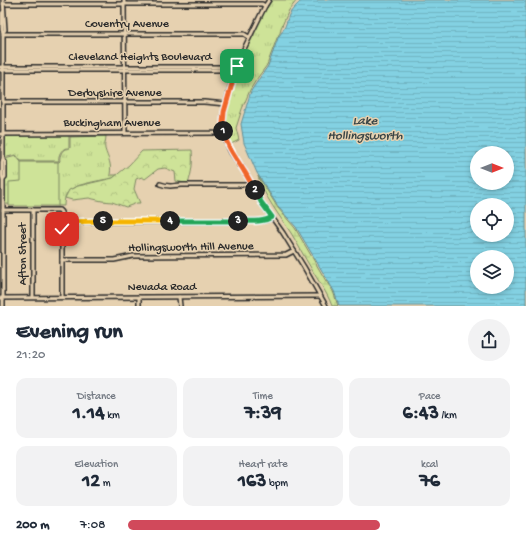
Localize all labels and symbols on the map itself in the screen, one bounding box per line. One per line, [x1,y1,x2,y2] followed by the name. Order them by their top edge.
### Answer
[85,18,170,32] street label: Coventry Avenue
[220,49,254,83] pin
[69,51,212,65] street label: Cleveland Heights Boulevard
[67,87,162,101] street label: Derbyshire Avenue
[328,114,403,144] water label: Lake Hollingsworth
[63,117,161,131] street label: Buckingham Avenue
[213,121,233,141] pin: 1
[470,146,514,190] north arrow
[245,180,265,200] pin: 2
[93,211,113,231] pin: 5
[160,211,180,231] pin: 4
[228,211,248,231] pin: 3
[45,212,79,246] pin
[17,222,31,285] street label: Afton Street
[128,240,255,256] street label: Hollingsworth Hill Avenue
[128,281,197,295] street label: Nevada Road

